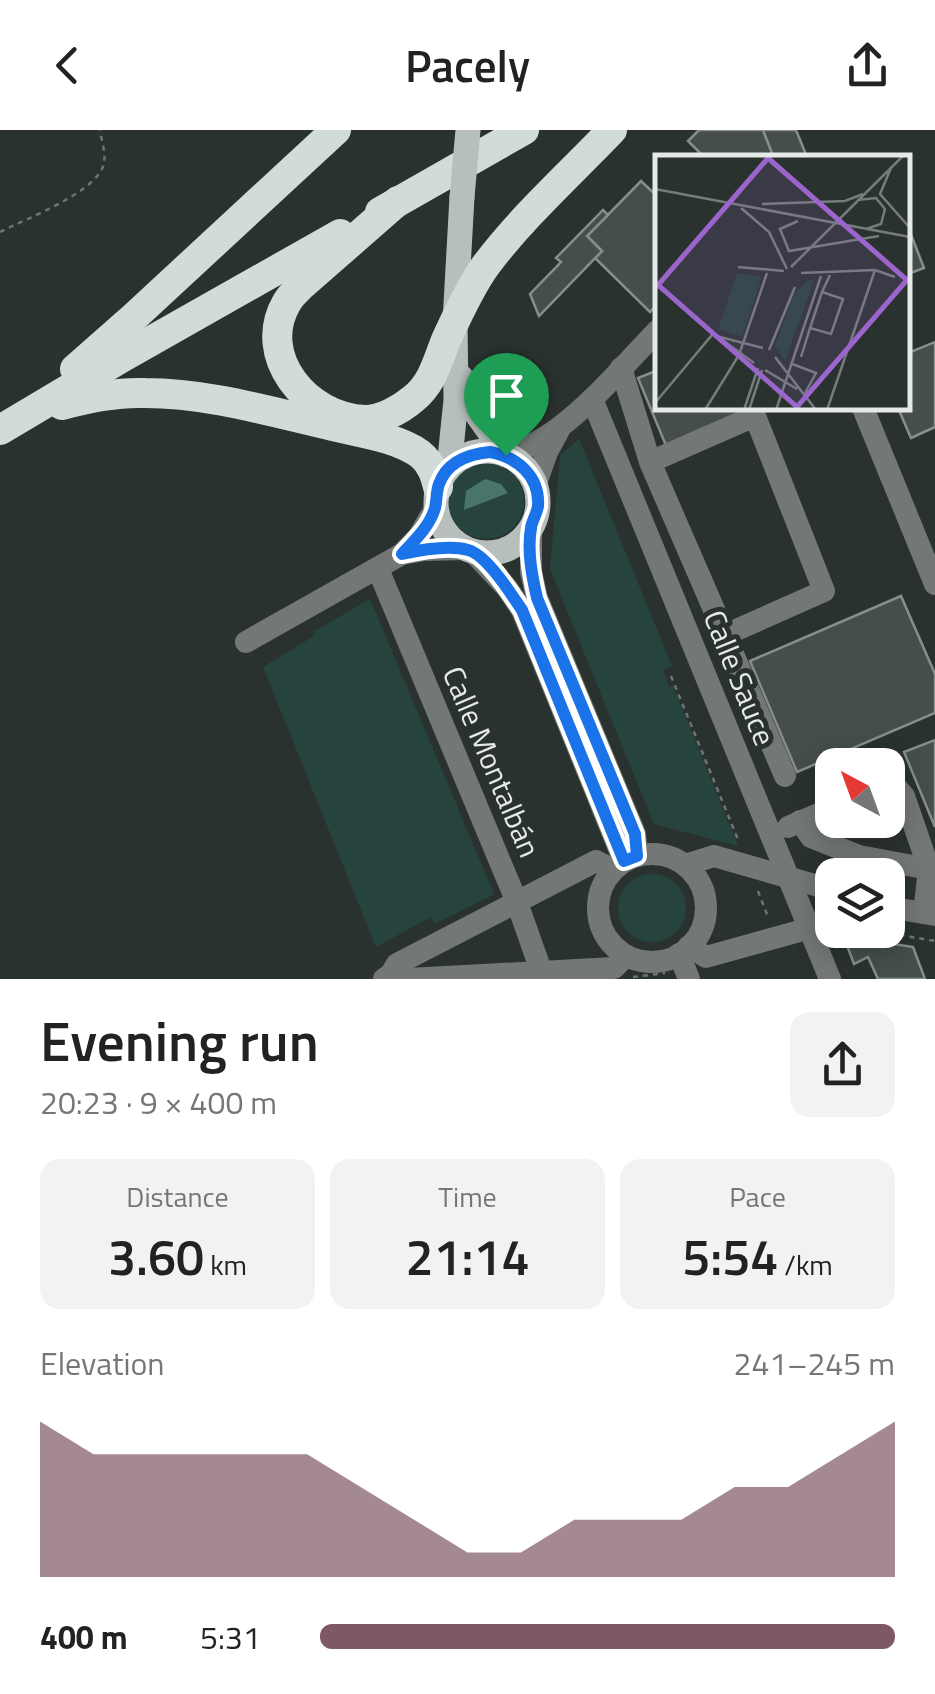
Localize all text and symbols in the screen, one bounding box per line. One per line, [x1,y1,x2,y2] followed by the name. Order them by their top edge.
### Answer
[405,31,530,99] text: Pacely
[40,38,95,93] icon: back
[840,38,895,93] icon: share
[655,155,910,410] inset map
[464,353,549,456] pin
[479,368,534,423] icon: arrive
[692,603,788,752] street label: Calle Sauce
[431,659,553,864] street label: Calle Montalbán
[815,748,905,838] north arrow
[815,748,905,948] map controls
[815,858,905,948] button: layers
[40,999,319,1082] text: Evening run
[790,1012,895,1117] button: share
[40,1078,277,1126] text: 20:23 · 9 × 400 m
[126,1175,229,1218] text: Distance
[438,1175,497,1218] text: Time
[729,1175,786,1218] text: Pace
[108,1218,204,1294] text: 3.60
[406,1218,529,1294] text: 21:14
[682,1218,778,1294] text: 5:54
[204,1243,247,1286] text: km
[778,1243,833,1286] text: /km
[40,1339,164,1387] text: Elevation
[733,1339,895,1387] text: 241–245 m
[40,1613,128,1661] text: 400 m
[200,1613,261,1661] text: 5:31

